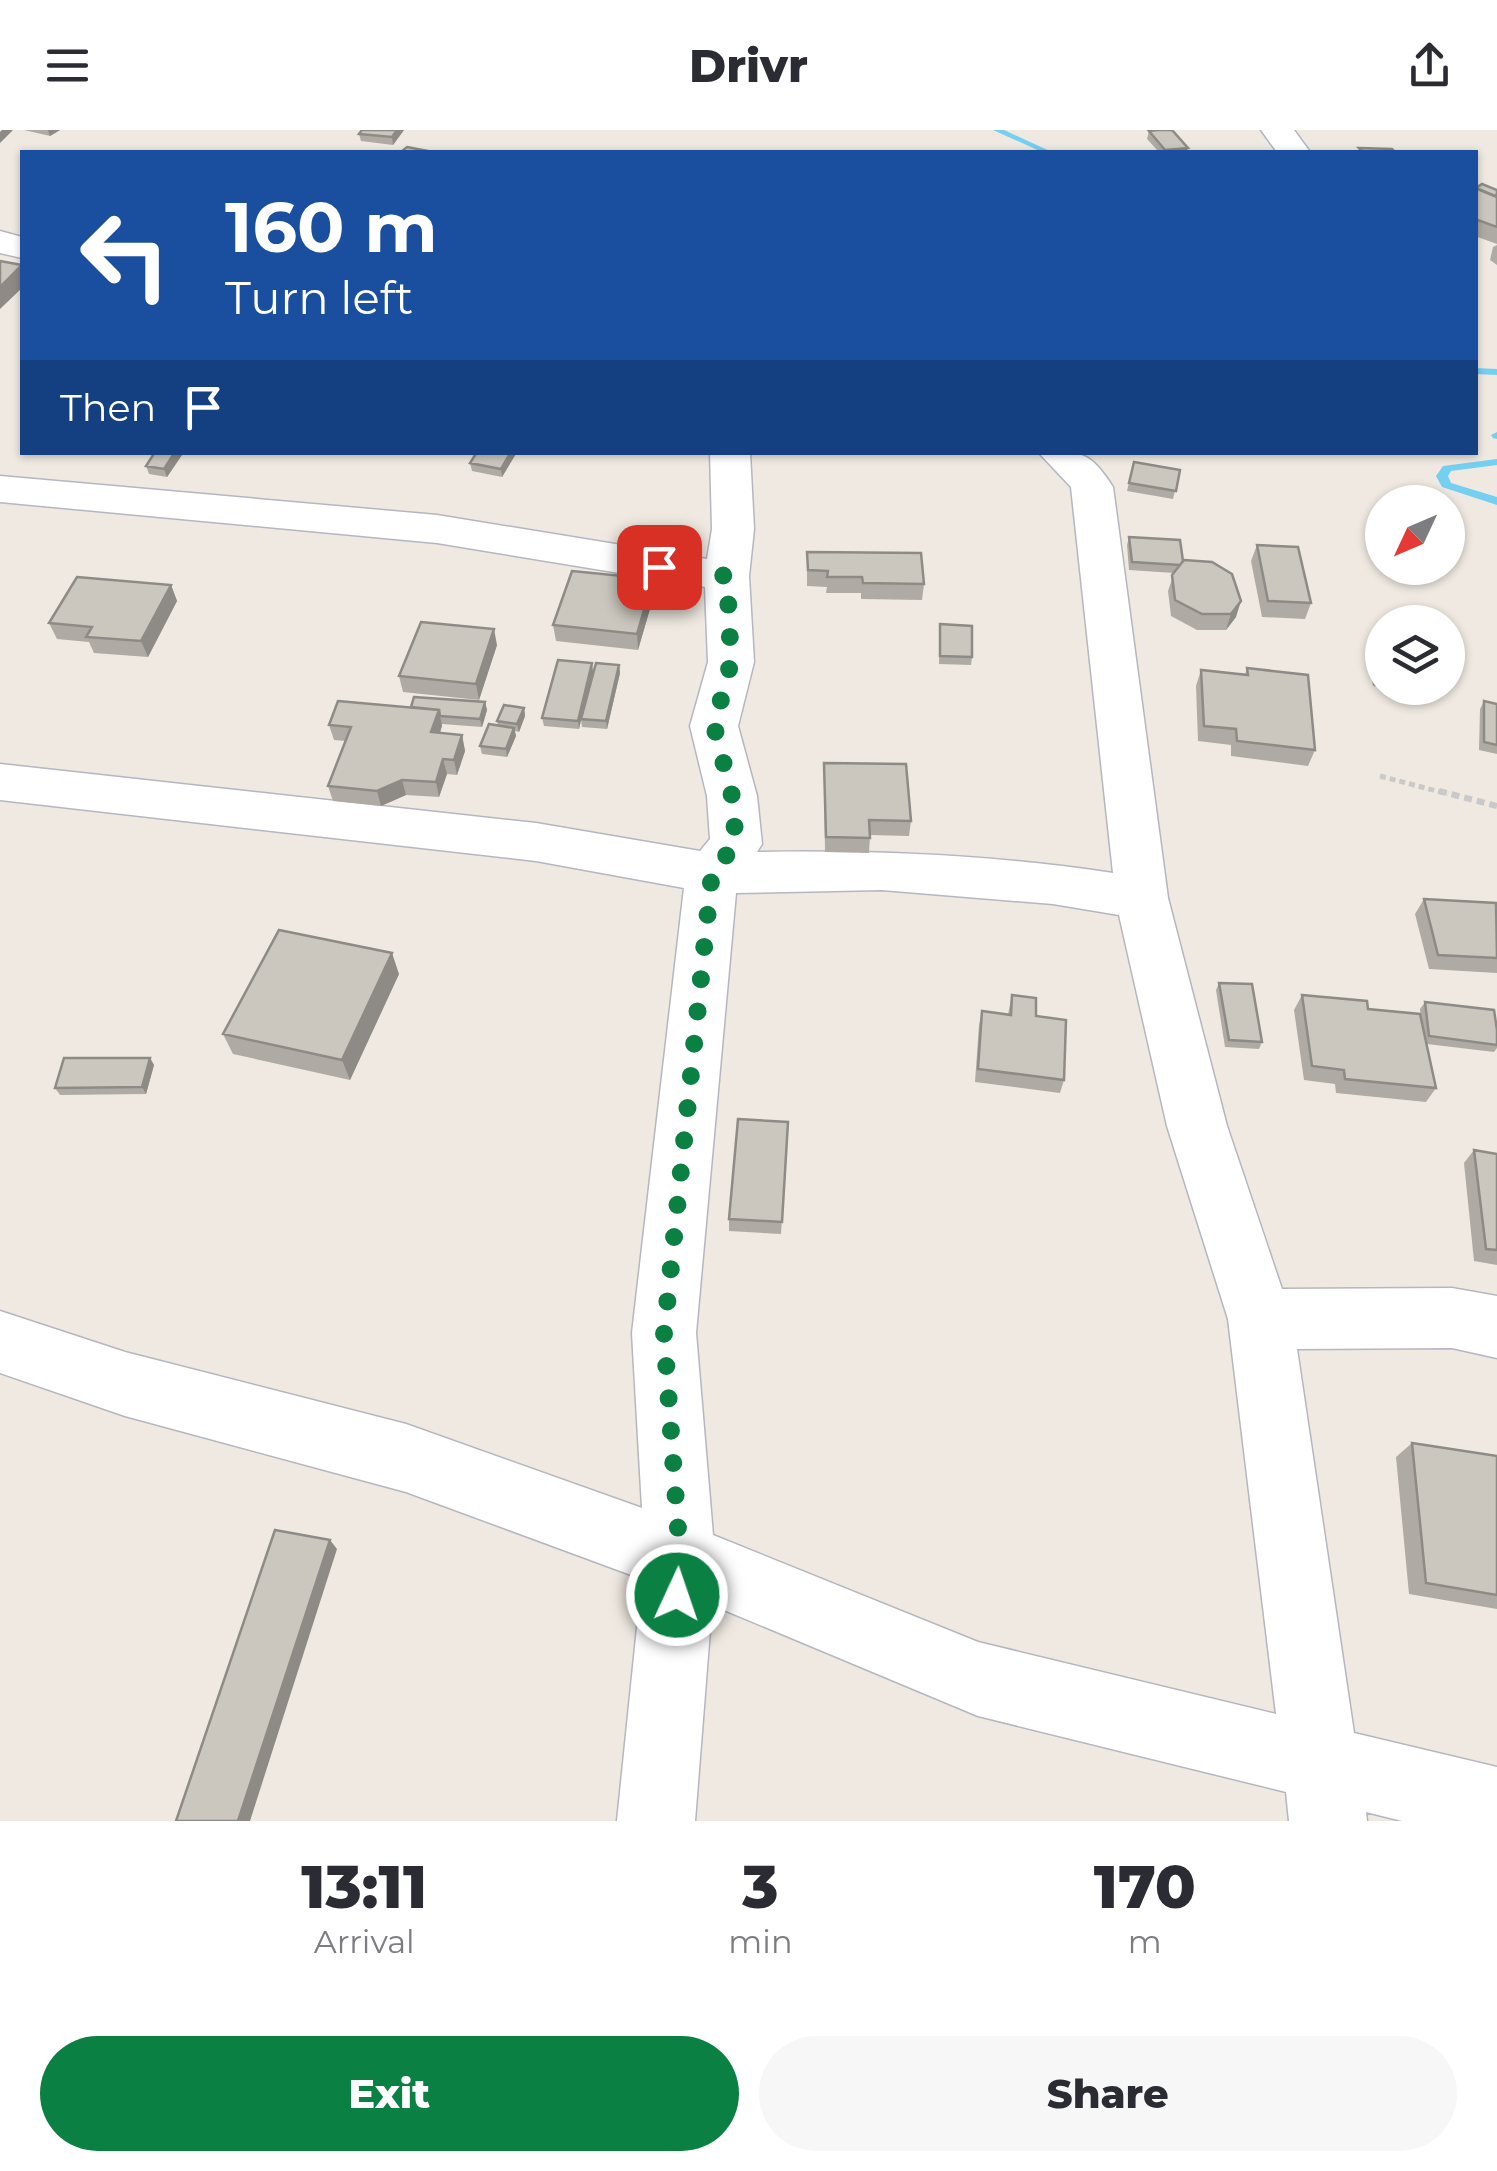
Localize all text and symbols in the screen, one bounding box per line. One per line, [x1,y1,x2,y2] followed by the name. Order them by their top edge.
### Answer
[40,38,95,93] icon: menu
[689,38,808,93] text: Drivr
[1402,38,1457,93] icon: share
[225,184,438,270] text: 160 m
[60,190,190,320] icon: left
[225,270,413,325] text: Turn left
[176,380,231,435] icon: arrive
[60,384,156,431] text: Then
[1365,485,1465,585] north arrow
[1365,485,1465,705] map controls
[617,525,702,610] pin
[632,540,687,595] icon: arrive
[1365,605,1465,705] button: layers
[625,1543,729,1647] position arrow
[301,1850,427,1923] text: 13:11
[742,1850,779,1923] text: 3
[1094,1850,1196,1923] text: 170
[314,1922,415,1961] text: Arrival
[728,1922,793,1961] text: min
[1128,1922,1162,1961] text: m
[40,2036,739,2151] button: Exit
[759,2036,1457,2151] button: Share

